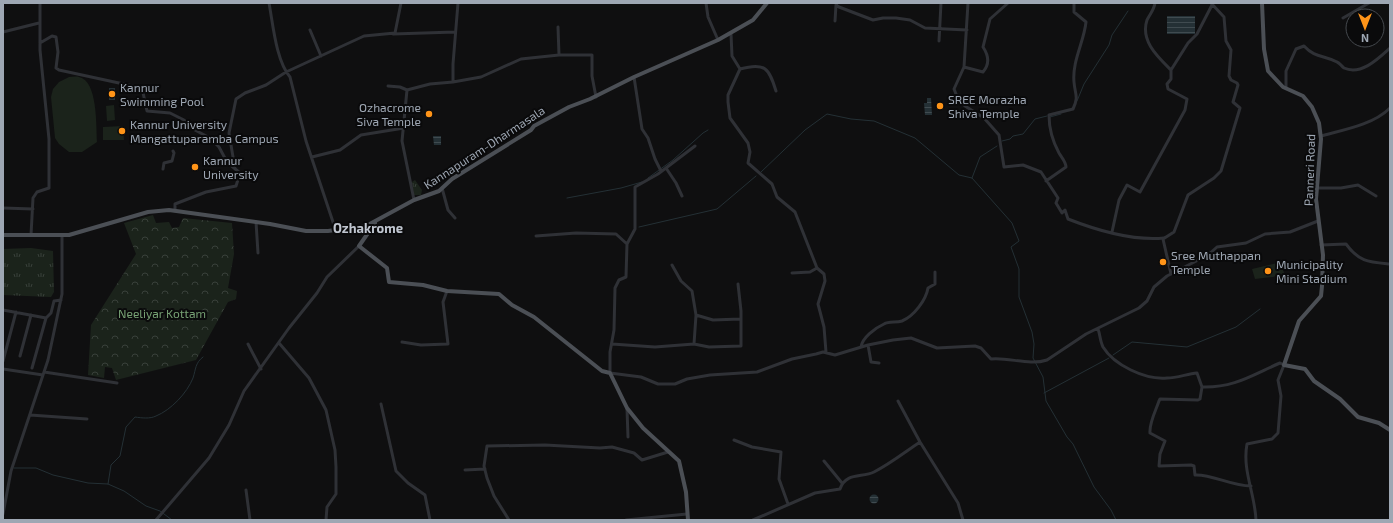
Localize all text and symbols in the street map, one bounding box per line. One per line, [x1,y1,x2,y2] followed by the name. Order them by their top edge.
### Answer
[1345,8,1385,48] north arrow
[1361,32,1369,45] text: N
[120,80,205,108] place label: Kannur Swimming Pool
[107,89,117,99] marker: Kannur Swimming Pool
[948,92,1027,120] place label: SREE Morazha Shiva Temple
[356,100,421,128] place label: Ozhacrome Siva Temple
[935,101,945,111] marker: SREE Morazha Shiva Temple
[421,103,547,191] street label: Kannapuram-Dharmasala
[424,109,434,119] marker: Ozhacrome Siva Temple
[130,117,279,145] place label: Kannur University Mangattuparamba Campus
[117,126,127,136] marker: Kannur University Mangattuparamba Campus
[1301,134,1317,206] street label: Panneri Road
[203,153,259,181] place label: Kannur University
[190,162,200,172] marker: Kannur University
[333,220,403,236] district label: Ozhakrome
[1171,248,1261,276] place label: Sree Muthappan Temple
[1158,257,1168,267] marker: Sree Muthappan Temple
[1276,257,1347,285] place label: Municipality Mini Stadium
[1263,266,1273,276] marker: Municipality Mini Stadium
[118,306,206,320] park label: Neeliyar Kottam

